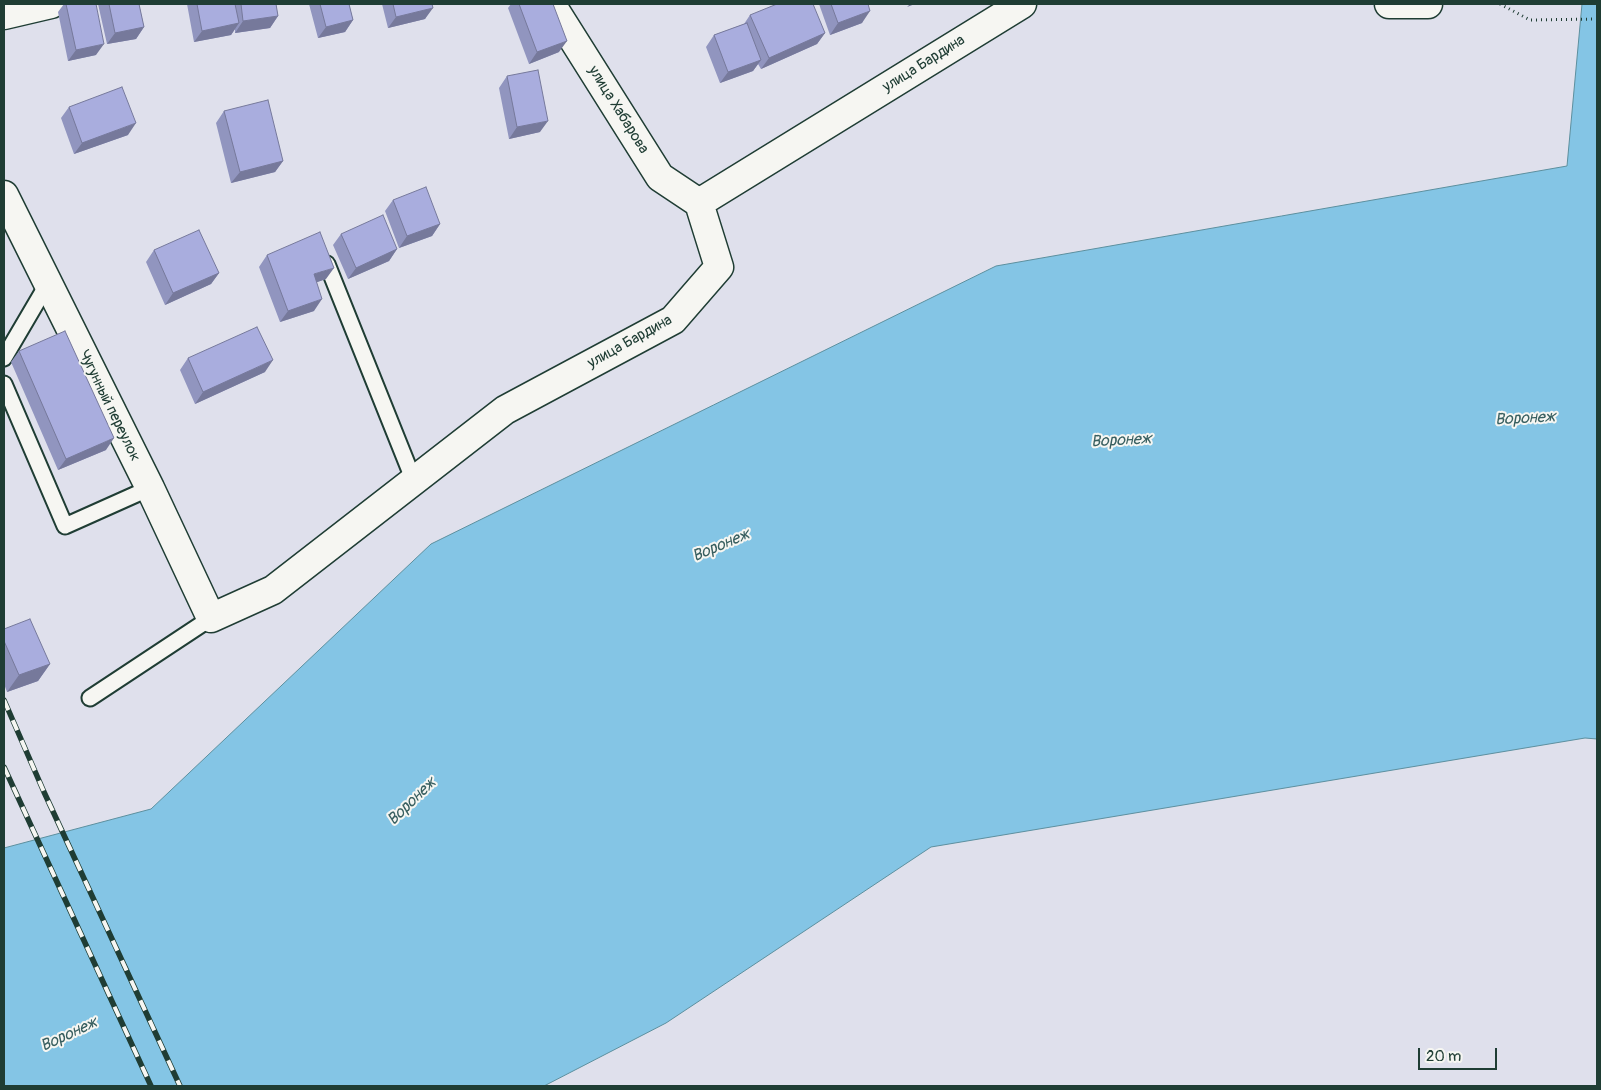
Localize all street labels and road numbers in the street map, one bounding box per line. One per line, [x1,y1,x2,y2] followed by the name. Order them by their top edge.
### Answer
[879,32,969,96] street label: улица Бардина
[584,63,652,157] street label: улица Хабарова
[585,311,675,373] street label: улица Бардина
[74,347,144,465] street label: Чугунный переулок

